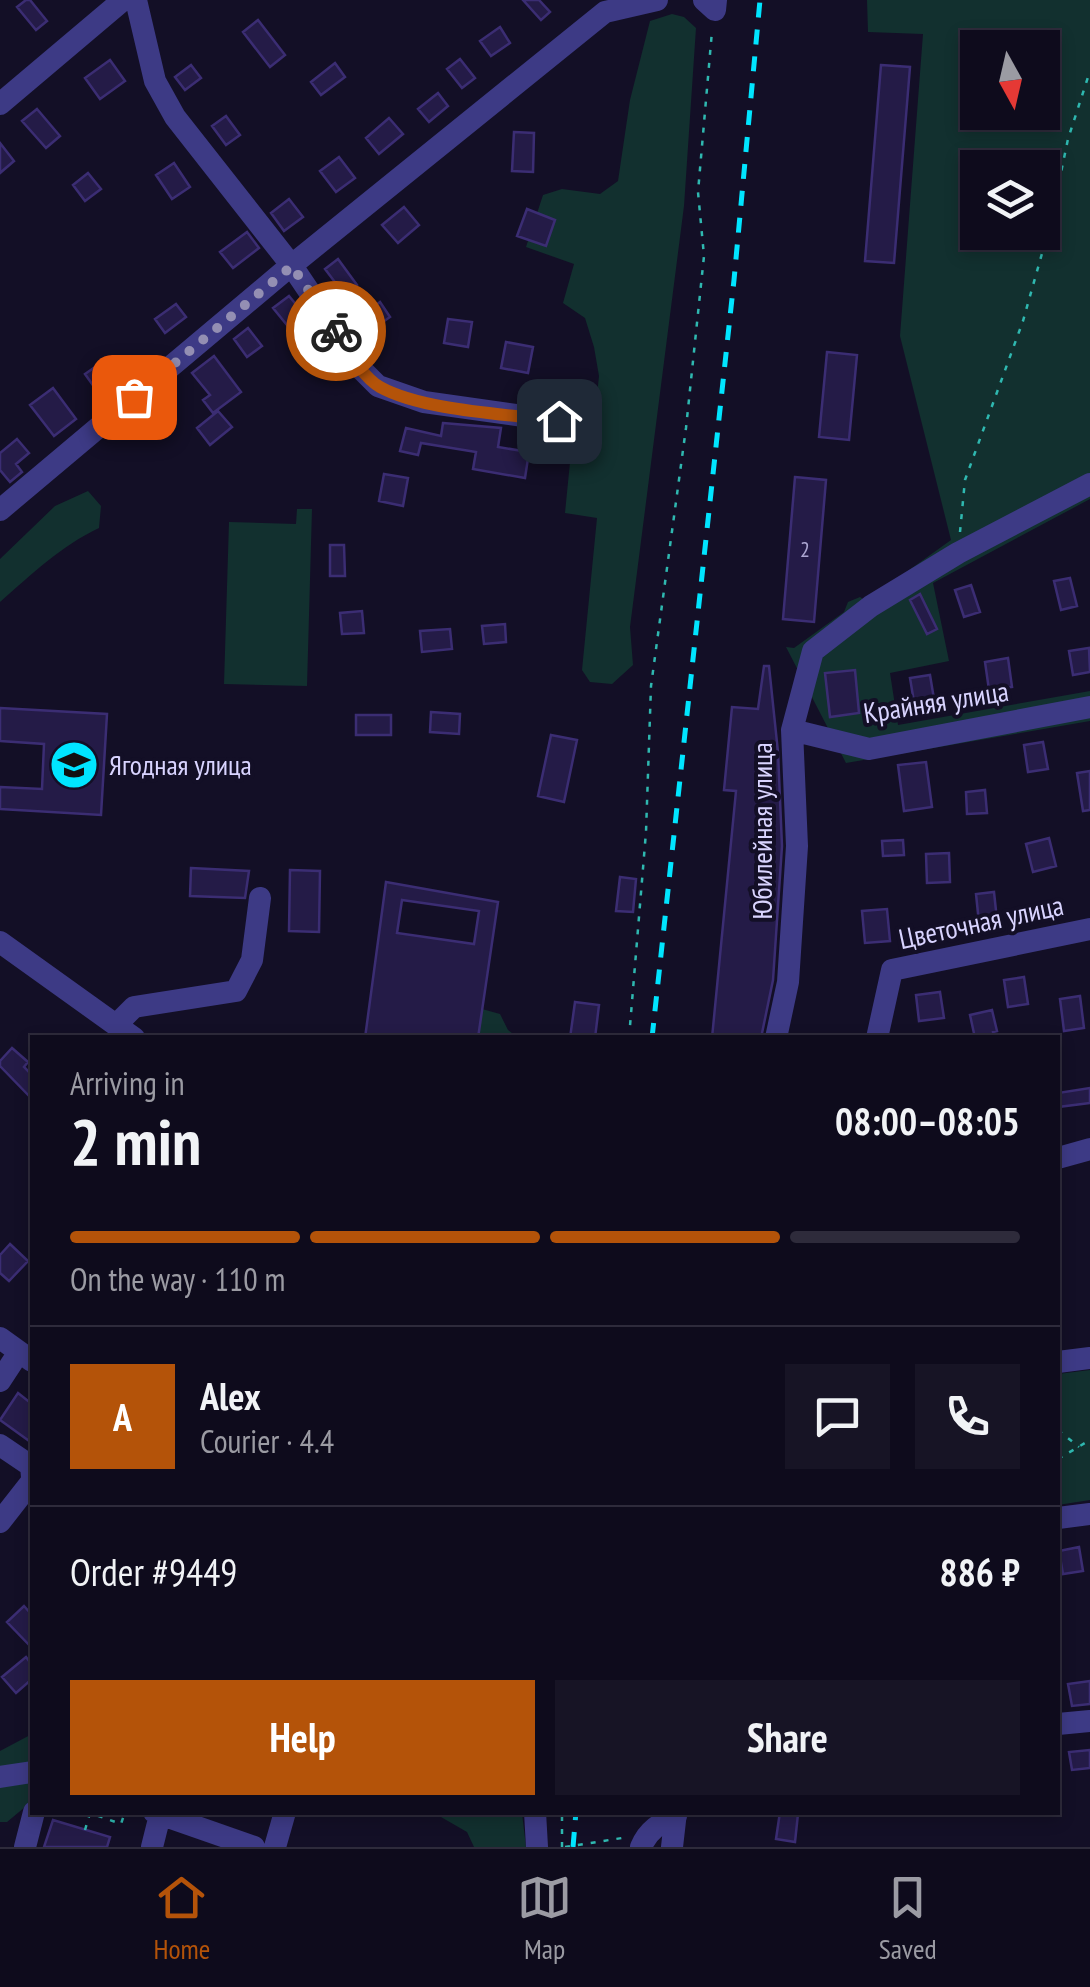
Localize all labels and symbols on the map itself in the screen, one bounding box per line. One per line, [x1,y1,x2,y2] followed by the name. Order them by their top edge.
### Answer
[960,30,1060,130] north arrow
[286,281,386,381] courier
[92,355,177,440] pin
[517,379,602,464] pin
[800,535,810,563] house number: 2
[861,672,1011,731] street label: Крайняя улица
[48,739,100,791] school or university icon: Ягодная улица
[743,742,780,920] street label: Юбилейная улица
[109,746,252,783] place label: Ягодная улица
[895,886,1067,957] street label: Цветочная улица

